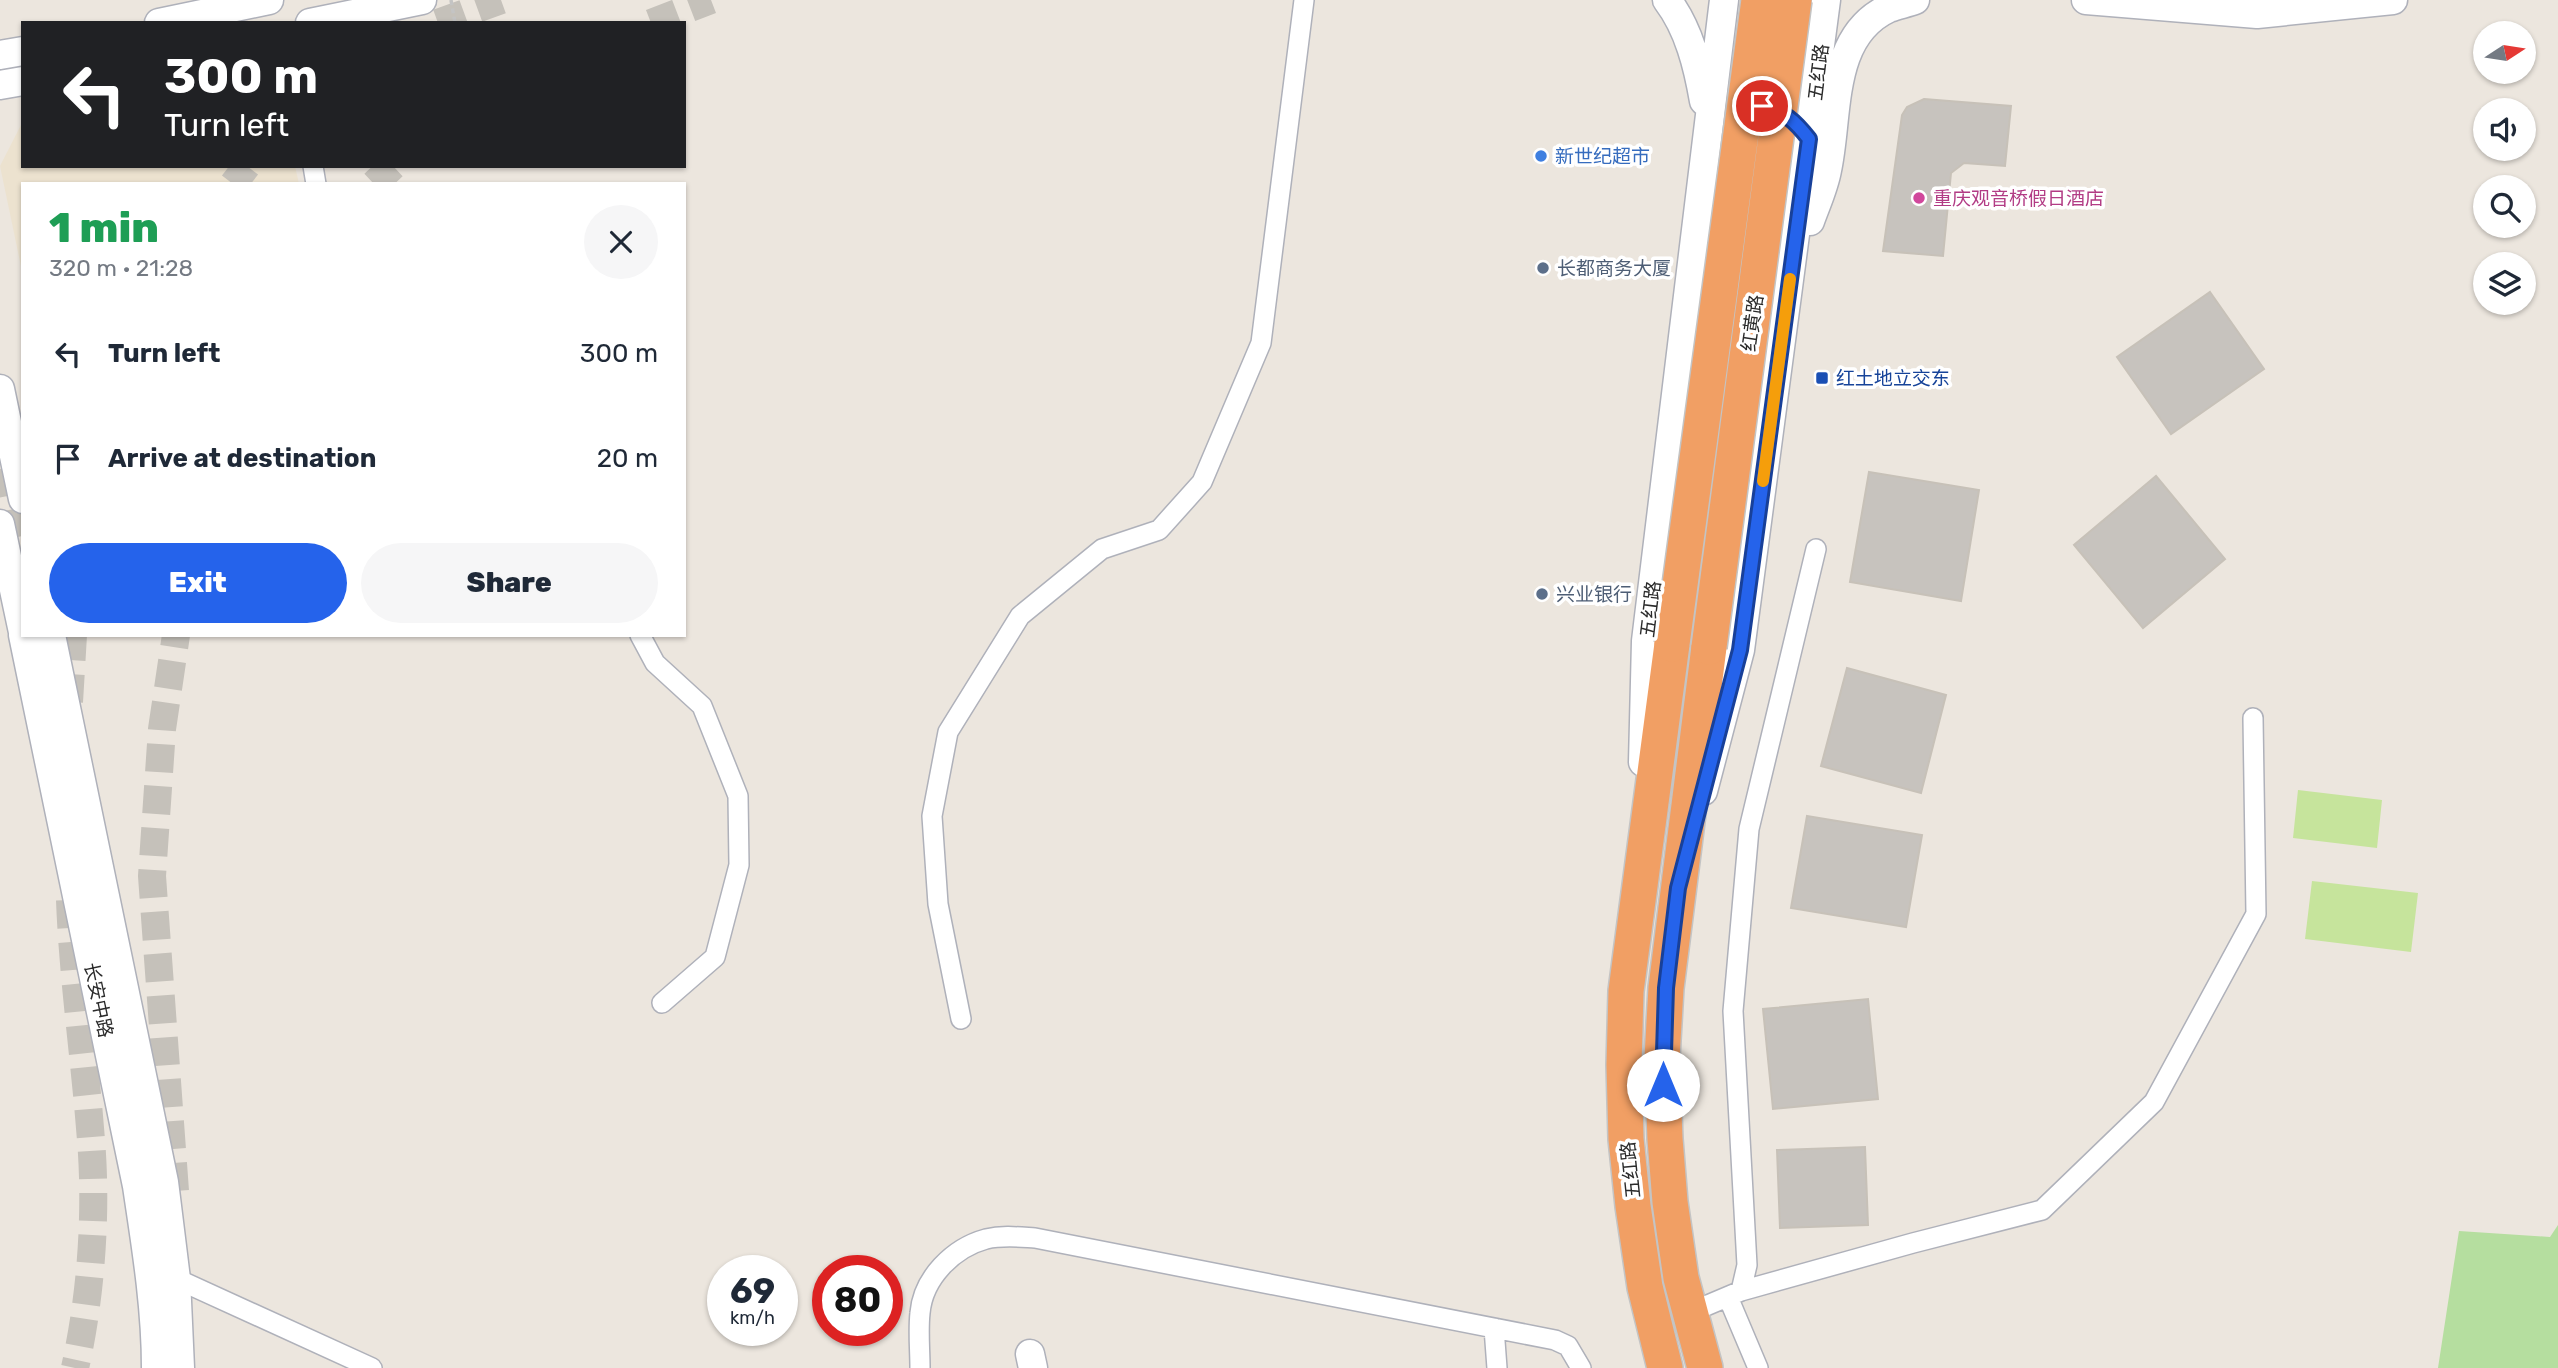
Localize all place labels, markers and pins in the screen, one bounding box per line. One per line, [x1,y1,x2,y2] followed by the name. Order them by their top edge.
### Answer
[1732,76,1792,136] pin
[1555,145,1650,168] place label: 新世纪超市
[1533,148,1549,164] marker: 新世纪超市
[1933,187,2104,210] place label: 重庆观音桥假日酒店
[1911,190,1927,206] marker: 重庆观音桥假日酒店
[1557,257,1671,280] place label: 长都商务大厦
[1535,260,1551,276] marker: 长都商务大厦
[1836,367,1950,390] place label: 红土地立交东
[1814,370,1830,386] marker: 红土地立交东
[1556,583,1632,606] place label: 兴业银行
[1534,586,1550,602] marker: 兴业银行

